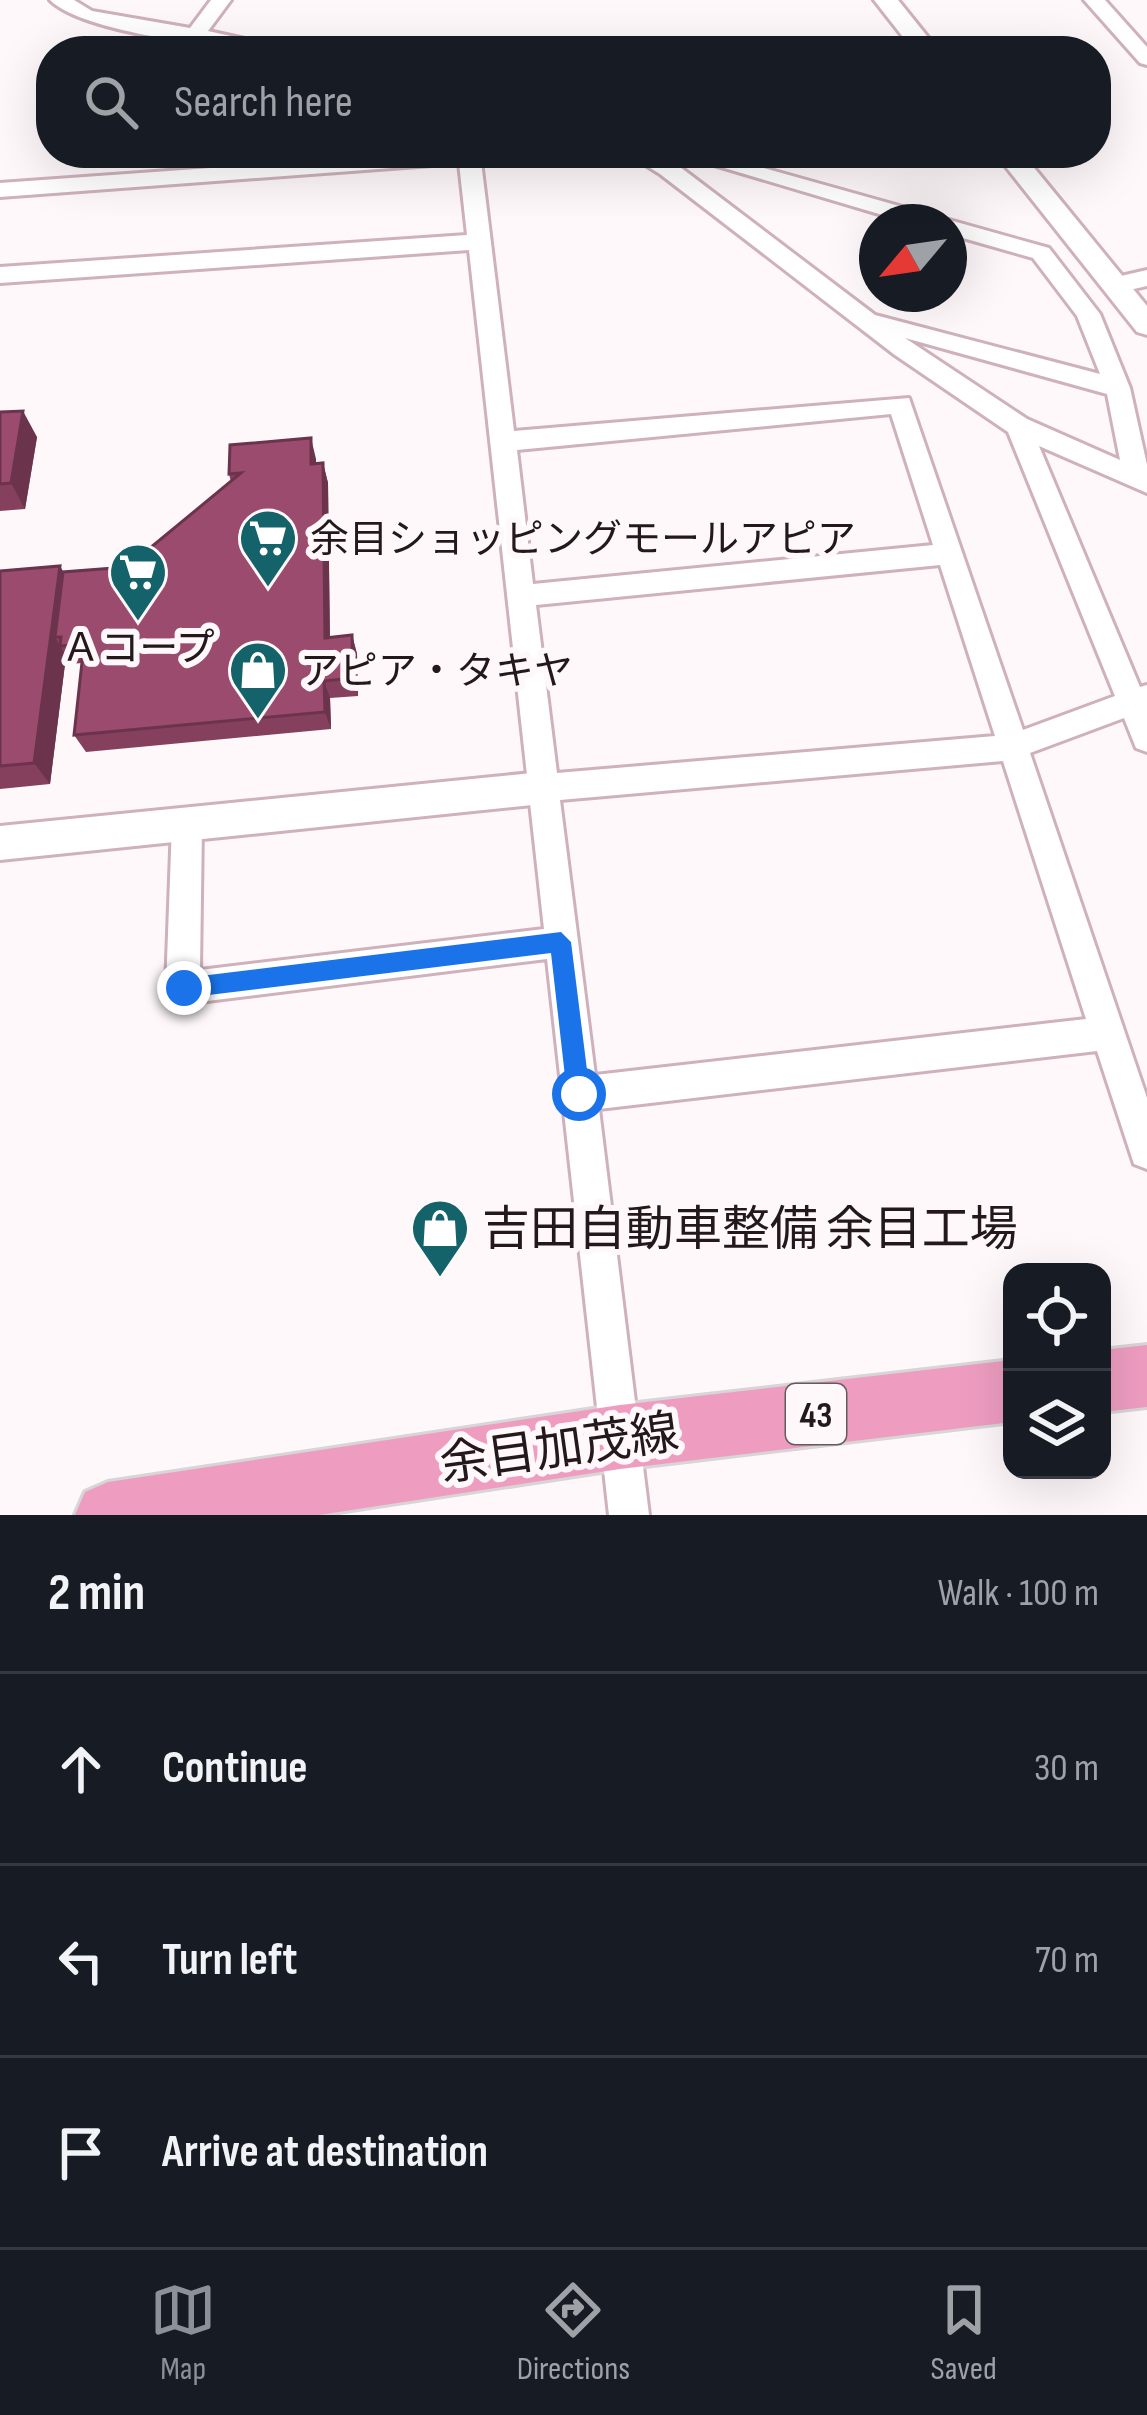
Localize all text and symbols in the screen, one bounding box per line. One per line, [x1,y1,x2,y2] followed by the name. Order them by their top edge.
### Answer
[36,36,1111,168] search box
[78,69,144,135] icon: search
[174,75,353,130] text: Search here
[859,204,967,312] north arrow
[237,507,299,589] supermarket icon: 余目ショッピングモールアピア
[310,517,856,564] place label: 余目ショッピングモールアピア
[107,541,169,623] supermarket icon: Ａコープ
[61,626,215,673] place label: Ａコープ
[227,639,289,721] shop icon: アピア・タキヤ
[300,649,573,696] place label: アピア・タキヤ
[157,961,211,1015] route end
[552,1067,606,1121] route start
[409,1197,471,1279] shop icon: 吉田自動車整備 余目工場
[482,1202,1018,1259] place label: 吉田自動車整備 余目工場
[1003,1263,1111,1479] map controls
[1003,1263,1111,1371] button: locate
[1003,1371,1111,1479] button: layers
[786,1384,846,1444] road number: 43
[437,1405,682,1494] street label: 余目加茂線
[48,1563,145,1624] text: 2 min
[938,1570,1099,1617] text: Walk · 100 m
[48,1736,114,1802] icon: ahead
[162,1741,308,1796] text: Continue
[1034,1745,1099,1792] text: 30 m
[48,1928,114,1994] icon: left
[162,1933,297,1988] text: Turn left
[1035,1937,1099,1984] text: 70 m
[48,2120,114,2186] icon: arrive
[162,2125,488,2180] text: Arrive at destination
[150,2277,216,2389] tab: Map
[517,2277,630,2389] tab: Directions
[931,2277,997,2389] tab: Saved

